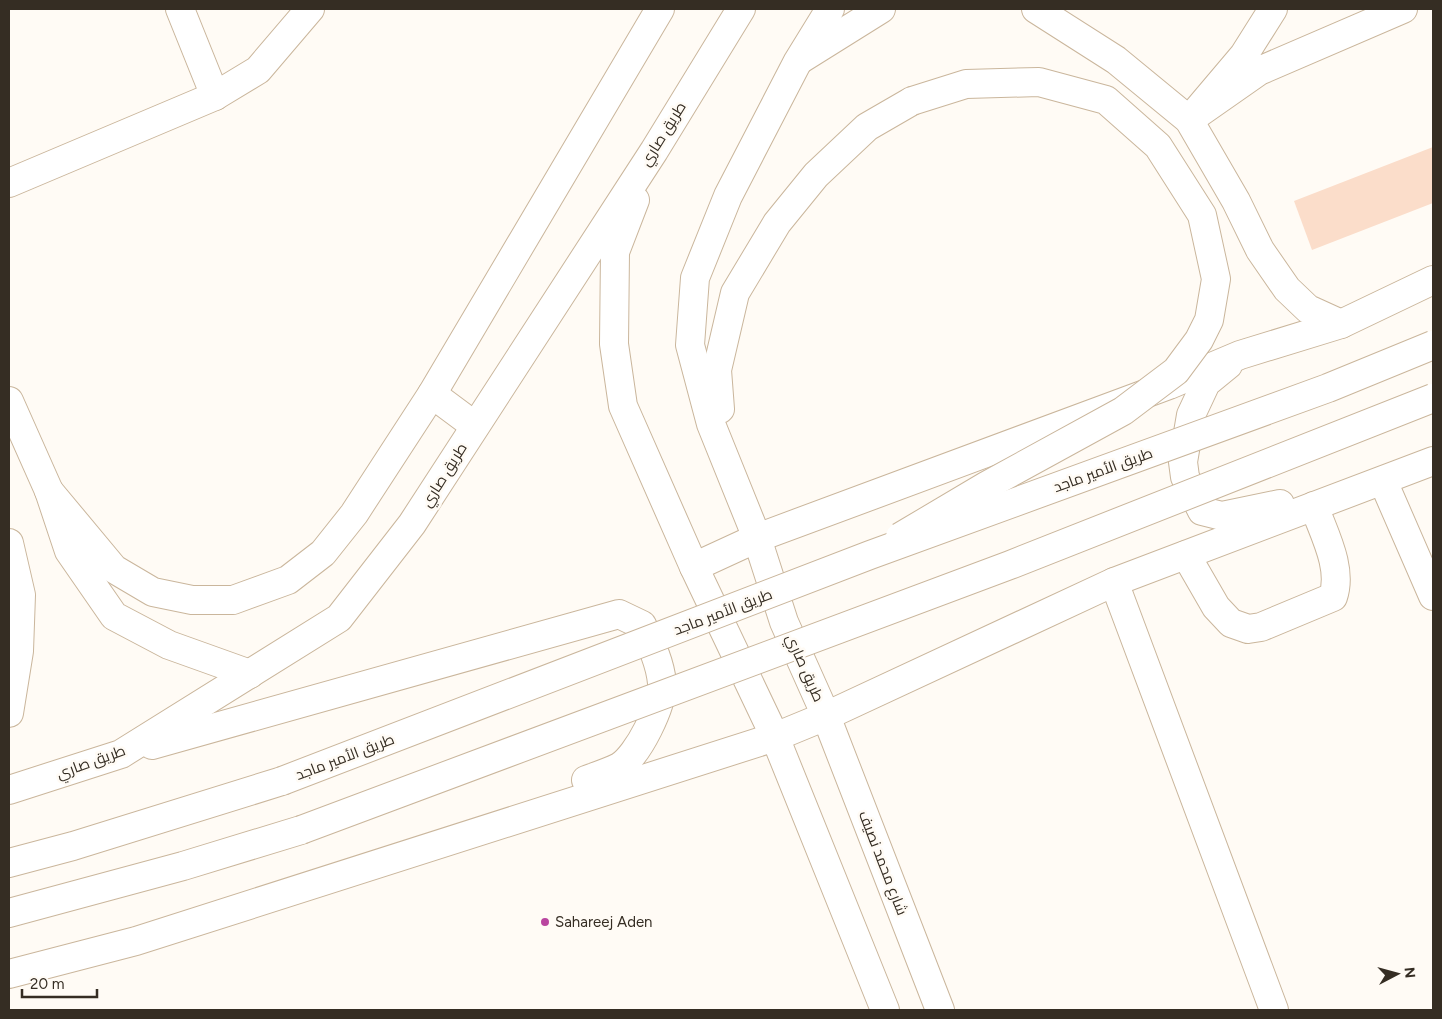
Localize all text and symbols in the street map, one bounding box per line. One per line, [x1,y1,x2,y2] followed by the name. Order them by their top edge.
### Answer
[636,99,692,171] street label: طريق صاري
[417,440,473,512] street label: طريق صاري
[1051,444,1155,497] street label: طريق الأمير ماجد
[671,585,775,640] street label: طريق الأمير ماجد
[779,631,828,706] street label: طريق صاري
[293,730,397,785] street label: طريق الأمير ماجد
[54,741,129,786] street label: طريق صاري
[853,808,911,918] street label: شارع محمد نصيف
[555,913,652,931] place label: Sahareej Aden
[539,916,551,928] marker: Sahareej Aden
[1372,949,1422,999] north arrow
[22,966,98,998] scale bar
[1400,966,1418,979] text: N
[30,975,64,993] text: 20 m

